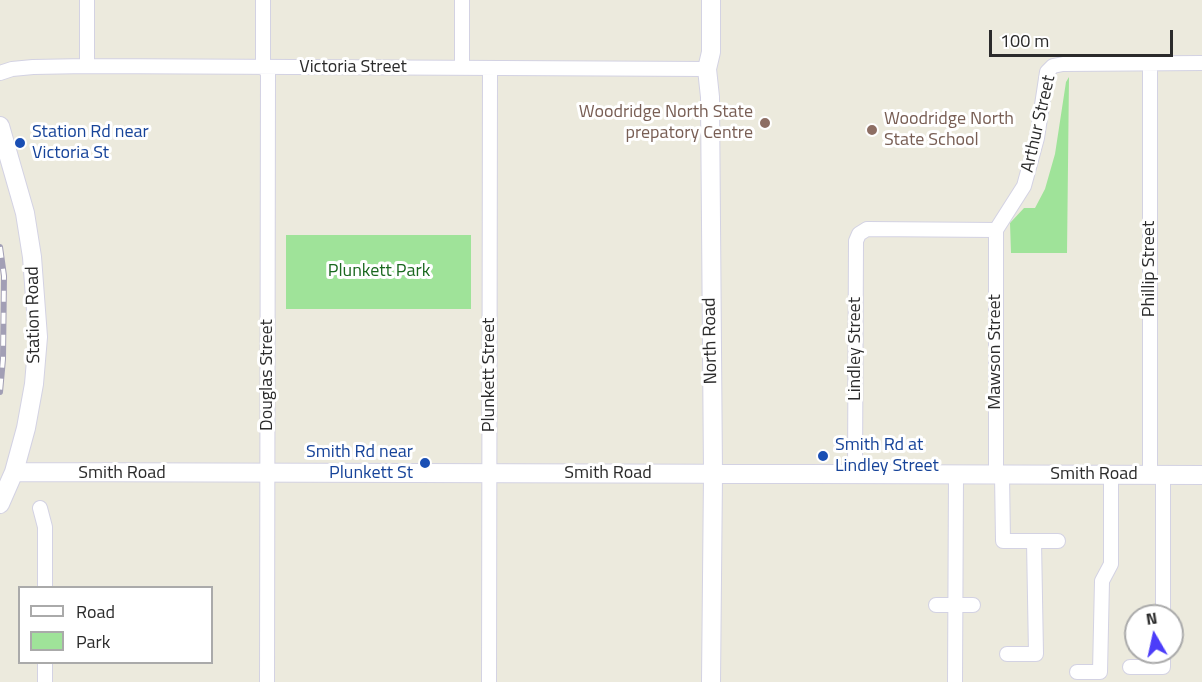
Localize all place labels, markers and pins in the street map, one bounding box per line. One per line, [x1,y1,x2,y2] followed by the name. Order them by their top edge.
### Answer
[579,102,753,144] place label: Woodridge North State prepatory Centre
[884,109,1014,152] place label: Woodridge North State School
[758,116,772,130] marker: Woodridge North State prepatory Centre
[32,122,149,164] place label: Station Rd near Victoria St
[865,123,879,137] marker: Woodridge North State School
[13,136,27,150] marker: Station Rd near Victoria St
[835,435,939,478] place label: Smith Rd at Lindley Street
[306,442,413,484] place label: Smith Rd near Plunkett St
[816,449,830,463] marker: Smith Rd at Lindley Street
[418,456,432,470] marker: Smith Rd near Plunkett St

